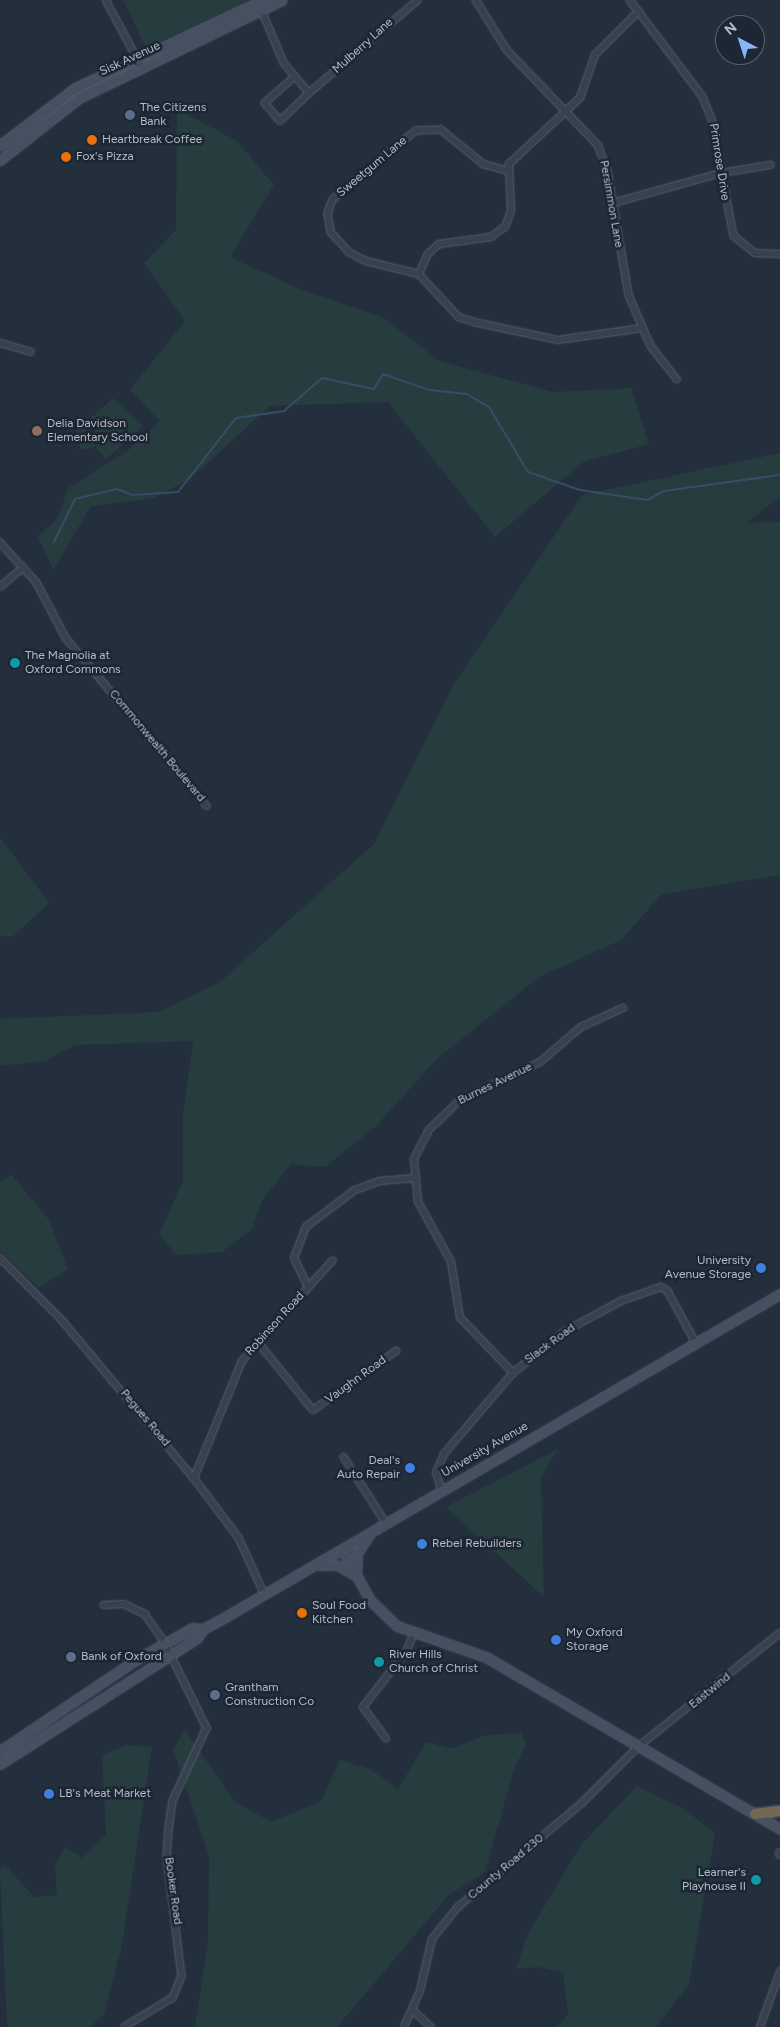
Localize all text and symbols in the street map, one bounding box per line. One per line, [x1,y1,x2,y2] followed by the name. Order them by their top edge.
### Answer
[330,15,396,77] street label: Mulberry Lane
[715,15,765,65] north arrow
[721,19,740,39] text: N
[97,39,163,79] street label: Sisk Avenue
[140,101,206,129] place label: The Citizens Bank
[124,109,136,121] marker: The Citizens Bank
[706,122,732,202] street label: Primrose Drive
[102,133,202,147] place label: Heartbreak Coffee
[86,134,98,146] marker: Heartbreak Coffee
[334,134,410,200] street label: Sweetgum Lane
[76,150,134,164] place label: Fox's Pizza
[60,151,72,163] marker: Fox's Pizza
[596,159,626,249] street label: Persimmon Lane
[47,417,148,445] place label: Delia Davidson Elementary School
[31,425,43,437] marker: Delia Davidson Elementary School
[25,649,121,677] place label: The Magnolia at Oxford Commons
[9,657,21,669] marker: The Magnolia at Oxford Commons
[106,687,208,805] street label: Commonwealth Boulevard
[456,1060,534,1108] street label: Burnes Avenue
[665,1254,751,1282] place label: University Avenue Storage
[755,1262,767,1274] marker: University Avenue Storage
[243,1289,307,1359] street label: Robinson Road
[522,1321,578,1367] street label: Slack Road
[323,1353,389,1407] street label: Vaughn Road
[117,1387,173,1449] street label: Pegues Road
[439,1419,531,1481] street label: University Avenue
[337,1454,400,1482] place label: Deal's Auto Repair
[404,1462,416,1474] marker: Deal's Auto Repair
[432,1537,522,1551] place label: Rebel Rebuilders
[416,1538,428,1550] marker: Rebel Rebuilders
[312,1599,366,1627] place label: Soul Food Kitchen
[296,1607,308,1619] marker: Soul Food Kitchen
[566,1626,623,1654] place label: My Oxford Storage
[550,1634,562,1646] marker: My Oxford Storage
[389,1648,478,1676] place label: River Hills Church of Christ
[81,1650,162,1664] place label: Bank of Oxford
[65,1651,77,1663] marker: Bank of Oxford
[373,1656,385,1668] marker: River Hills Church of Christ
[686,1670,734,1712] street label: Eastwind
[225,1681,314,1709] place label: Grantham Construction Co
[209,1689,221,1701] marker: Grantham Construction Co
[59,1787,151,1801] place label: LB's Meat Market
[43,1788,55,1800] marker: LB's Meat Market
[465,1831,547,1903] street label: County Road 230
[161,1856,185,1926] street label: Booker Road
[682,1866,746,1894] place label: Learner's Playhouse II
[750,1874,762,1886] marker: Learner's Playhouse II

